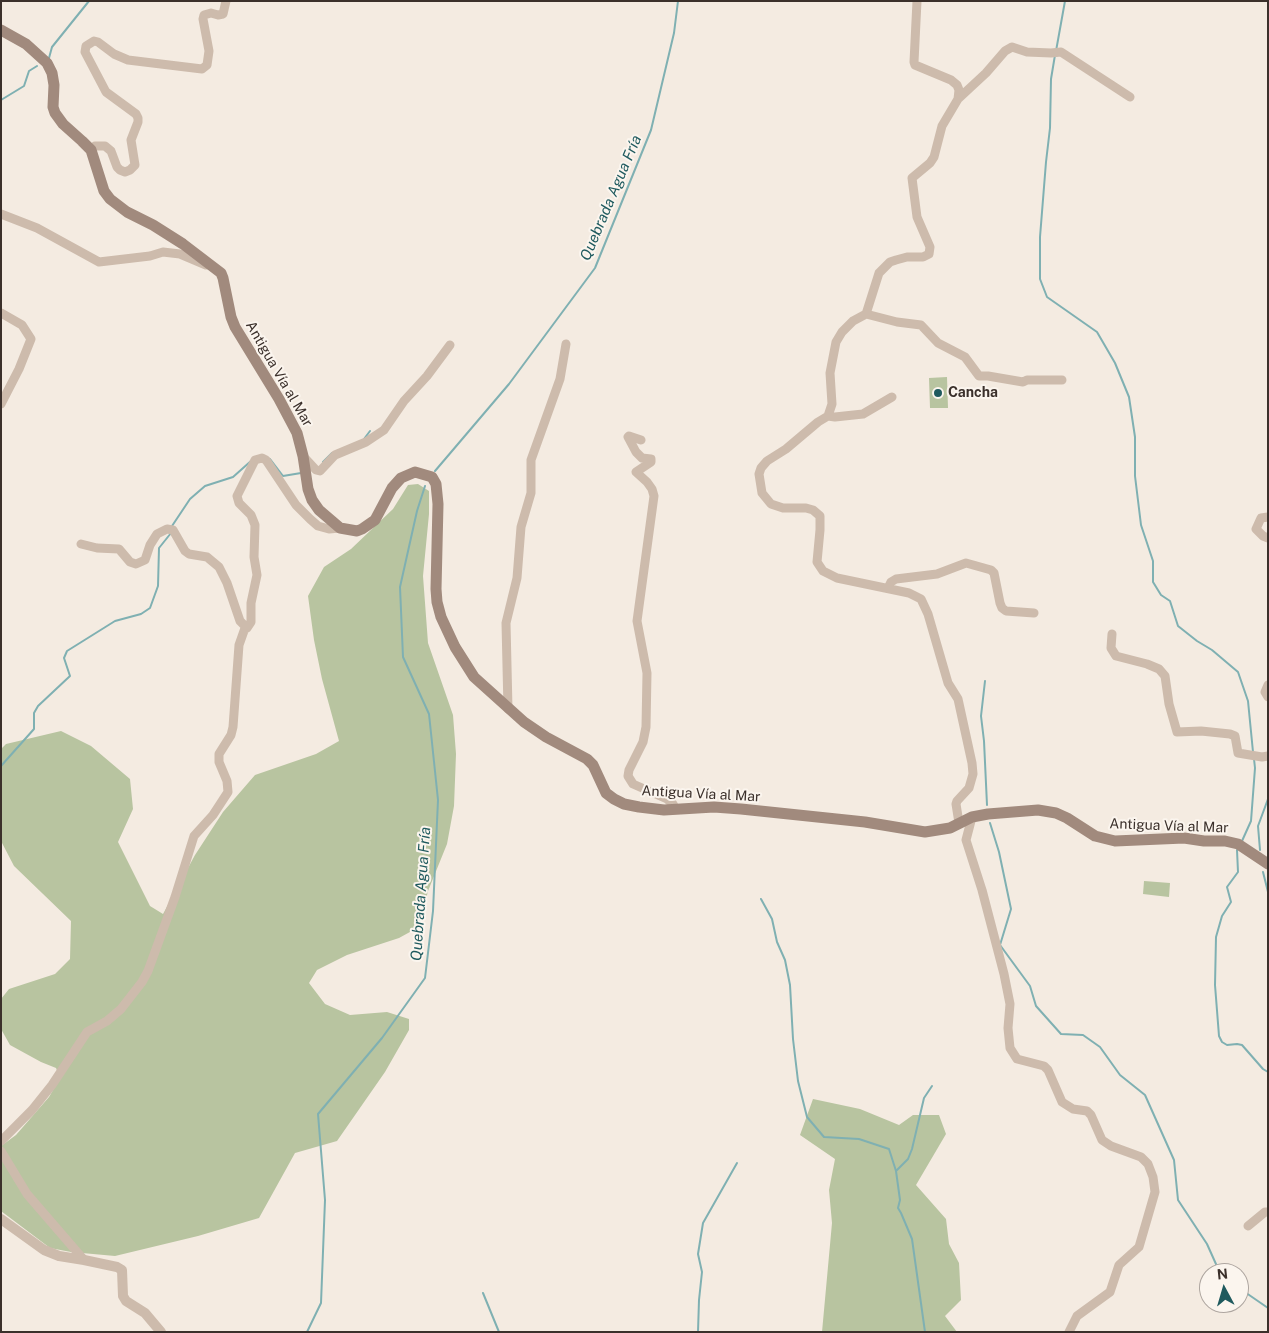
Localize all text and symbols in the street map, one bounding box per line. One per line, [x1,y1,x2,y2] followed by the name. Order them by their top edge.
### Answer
[576,133,646,263] water label: Quebrada Agua Fría
[242,318,316,430] street label: Antigua Vía al Mar
[948,385,998,401] place label: Cancha
[932,387,944,399] marker: Cancha
[641,782,761,806] street label: Antigua Vía al Mar
[1109,816,1229,836] street label: Antigua Vía al Mar
[407,826,435,962] water label: Quebrada Agua Fría
[1199,1263,1249,1313] north arrow
[1216,1266,1229,1283] text: N

